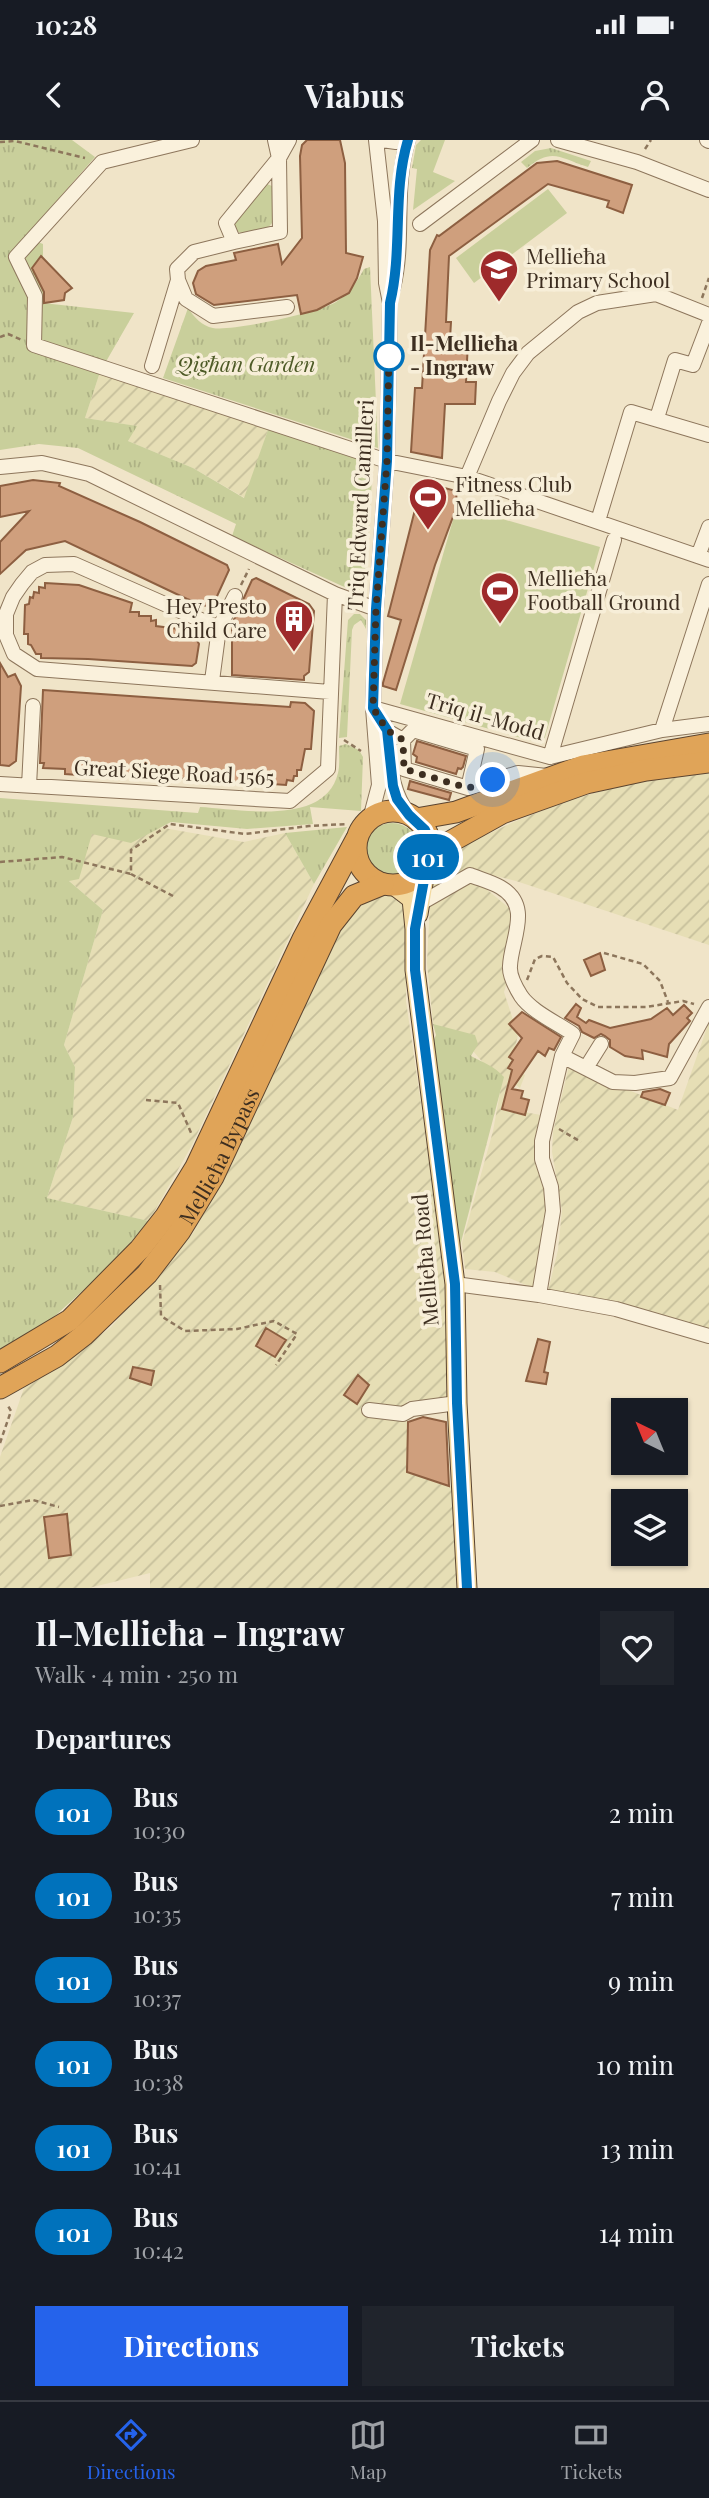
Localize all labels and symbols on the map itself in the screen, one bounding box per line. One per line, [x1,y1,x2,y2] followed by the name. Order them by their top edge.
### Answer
[526,241,670,293] place label: Mellieħa Primary School
[478,248,520,303] school or university icon: Mellieħa Primary School
[410,328,518,380] place label: Il-Mellieħa - Ingraw
[374,341,404,371] marker: Il-Mellieħa - Ingraw
[176,349,315,377] park label: Qigħan Garden
[339,399,379,611] street label: Triq Edward Camilleri
[455,469,572,521] place label: Fitness Club Mellieħa
[407,476,449,531] sports icon: Fitness Club Mellieħa
[527,563,681,615] place label: Mellieħa Football Ground
[479,570,521,625] sports icon: Mellieħa Football Ground
[166,591,267,643] place label: Hey Presto Child Care
[273,598,315,653] building icon: Hey Presto Child Care
[423,685,548,745] street label: Triq il-Modd
[73,752,275,790] street label: Great Siege Road 1565
[475,762,510,797] your location
[388,834,468,880] line badge: 101
[171,1083,265,1229] street label: Mellieħa Bypass
[404,1193,444,1328] street label: Mellieħa Road
[611,1398,688,1475] north arrow

